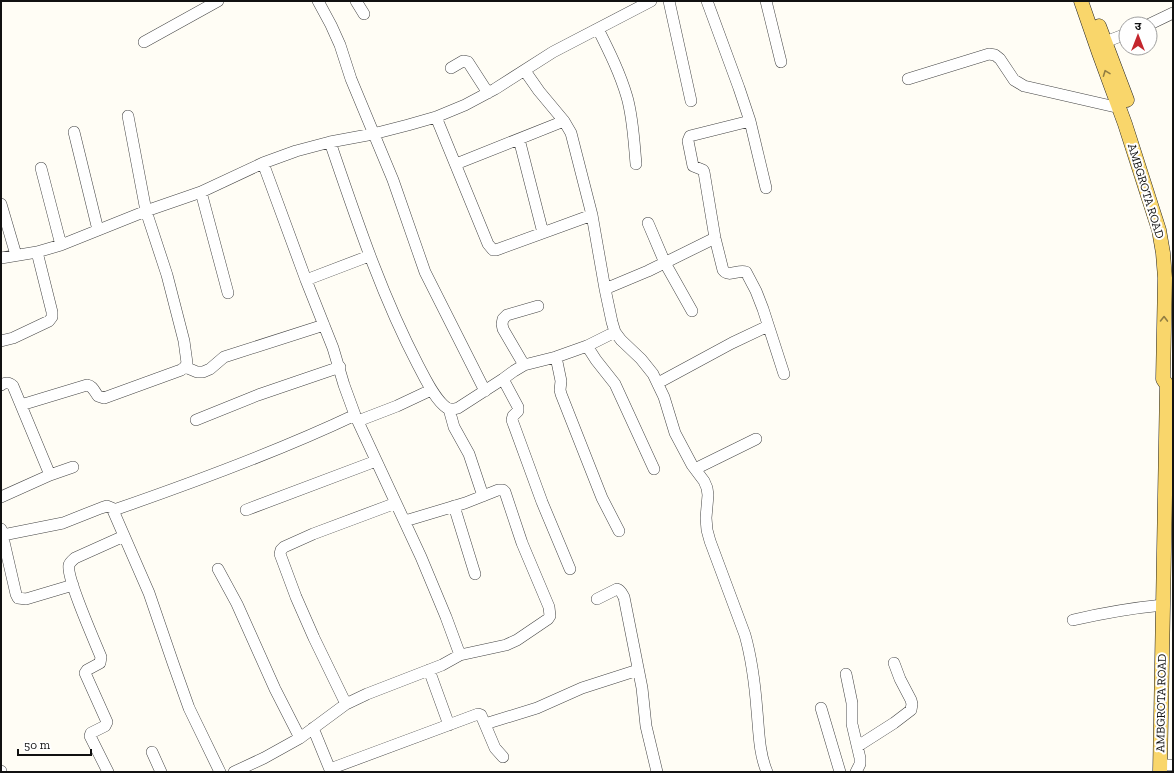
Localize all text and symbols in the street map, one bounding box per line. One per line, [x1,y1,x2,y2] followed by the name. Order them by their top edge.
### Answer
[1118,16,1158,56] north arrow
[1135,20,1142,33] text: उ
[1103,69,1111,76] one-way arrow
[1125,142,1167,240] street label: AMBGROTA ROAD
[1160,316,1168,322] one-way arrow
[1153,654,1169,752] street label: AMBGROTA ROAD
[18,731,91,757] scale bar
[24,738,51,752] text: 50 m

